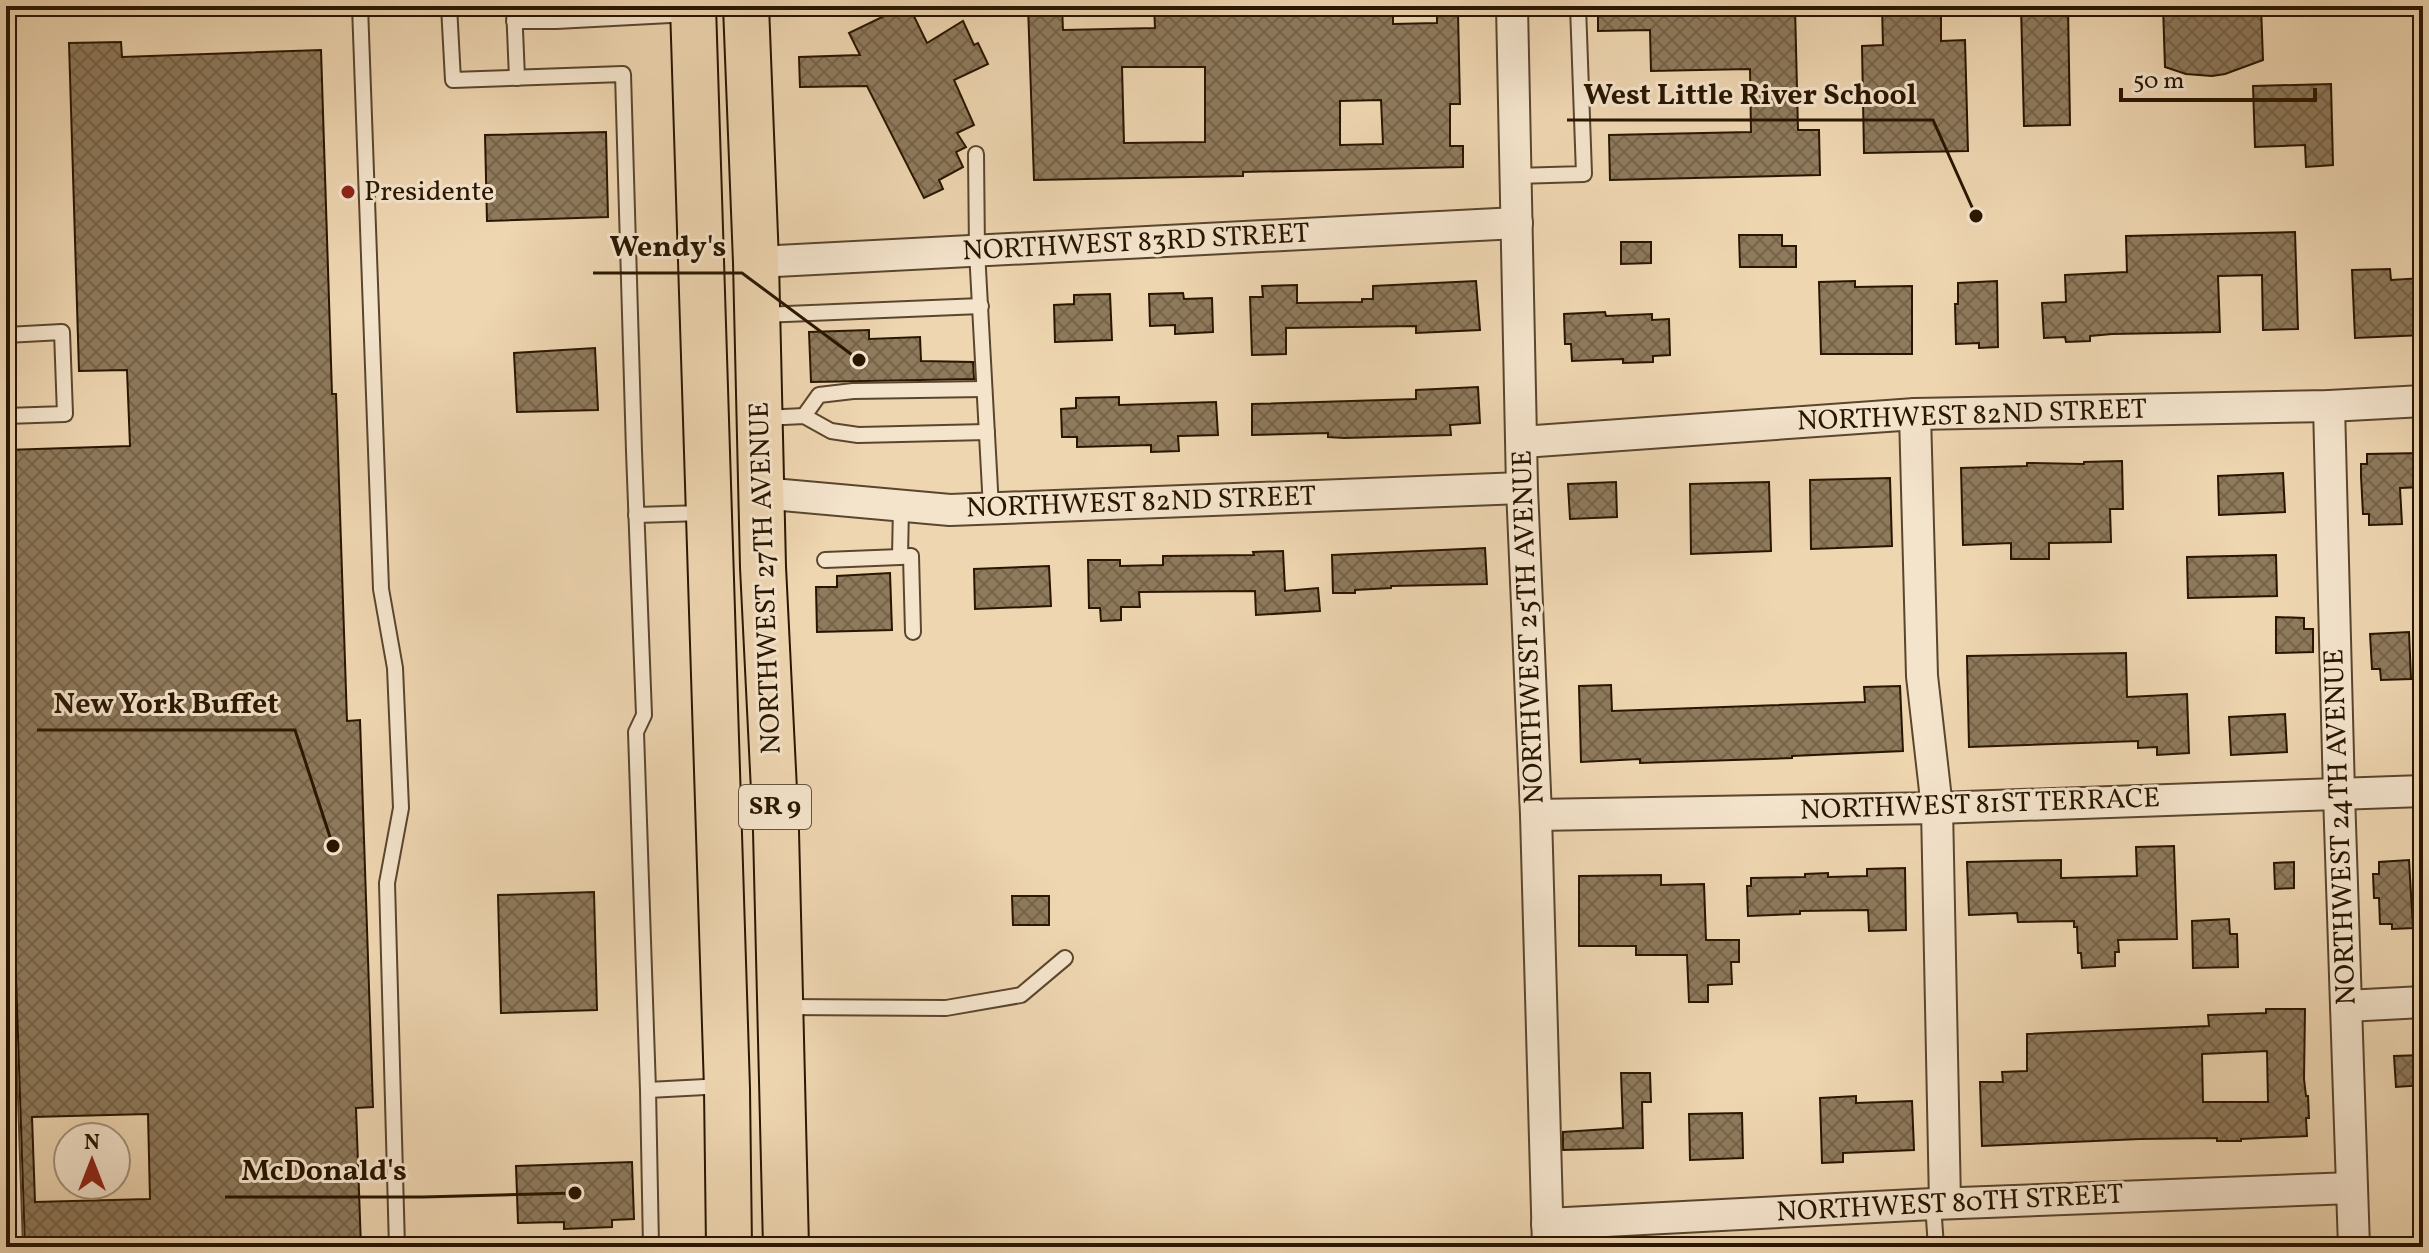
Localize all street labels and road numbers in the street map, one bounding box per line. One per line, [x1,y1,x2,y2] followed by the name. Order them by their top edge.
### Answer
[961,214,1311,272] street label: NORTHWEST 83RD STREET
[1796,390,2148,442] street label: NORTHWEST 82ND STREET
[740,401,792,755] street label: NORTHWEST 27TH AVENUE
[1503,449,1555,805] street label: NORTHWEST 25TH AVENUE
[965,477,1317,529] street label: NORTHWEST 82ND STREET
[2315,648,2367,1006] street label: NORTHWEST 24TH AVENUE
[1799,779,2161,831] street label: NORTHWEST 81ST TERRACE
[739,785,811,829] road number: SR 9
[1775,1175,2125,1233] street label: NORTHWEST 80TH STREET

